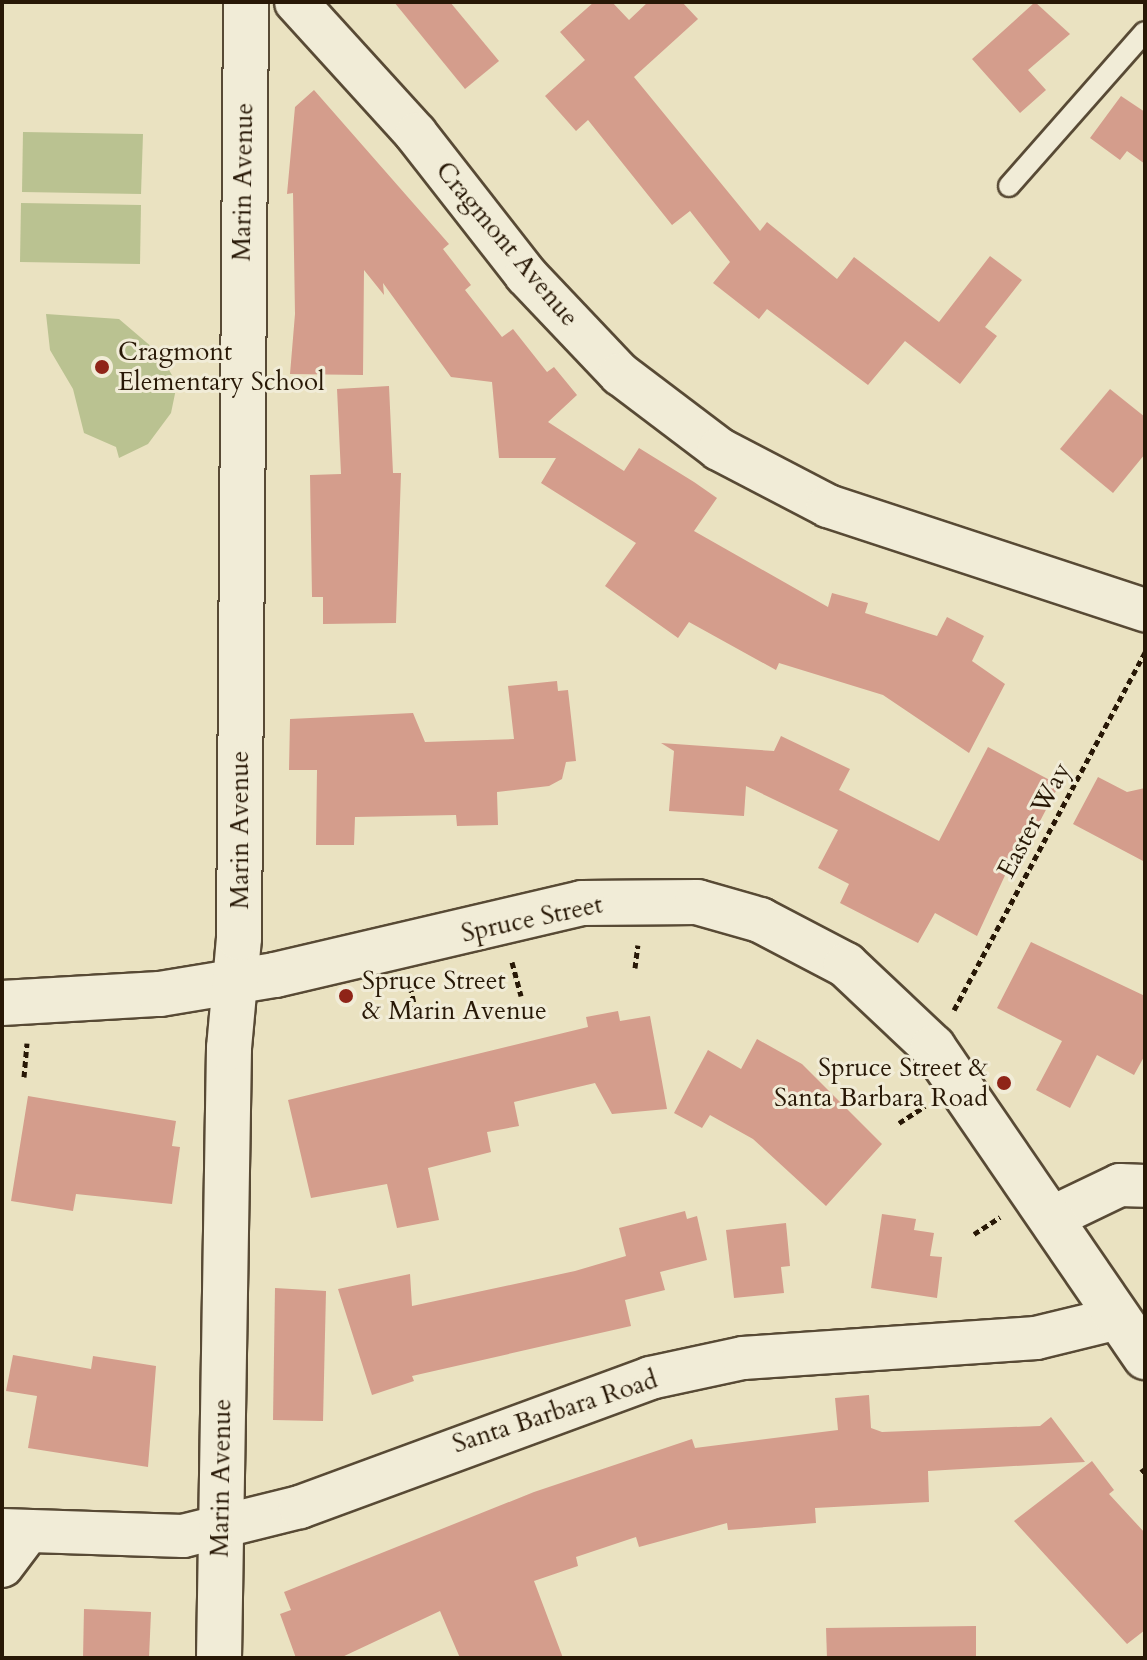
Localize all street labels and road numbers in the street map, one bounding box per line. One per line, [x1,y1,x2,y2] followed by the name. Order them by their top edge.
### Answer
[226,102,260,262] street label: Marin Avenue
[429,155,585,333] street label: Cragmont Avenue
[224,751,256,909] street label: Marin Avenue
[991,757,1077,883] street label: Easter Way
[458,889,606,949] street label: Spruce Street
[448,1364,662,1460] street label: Santa Barbara Road
[204,1398,238,1558] street label: Marin Avenue

